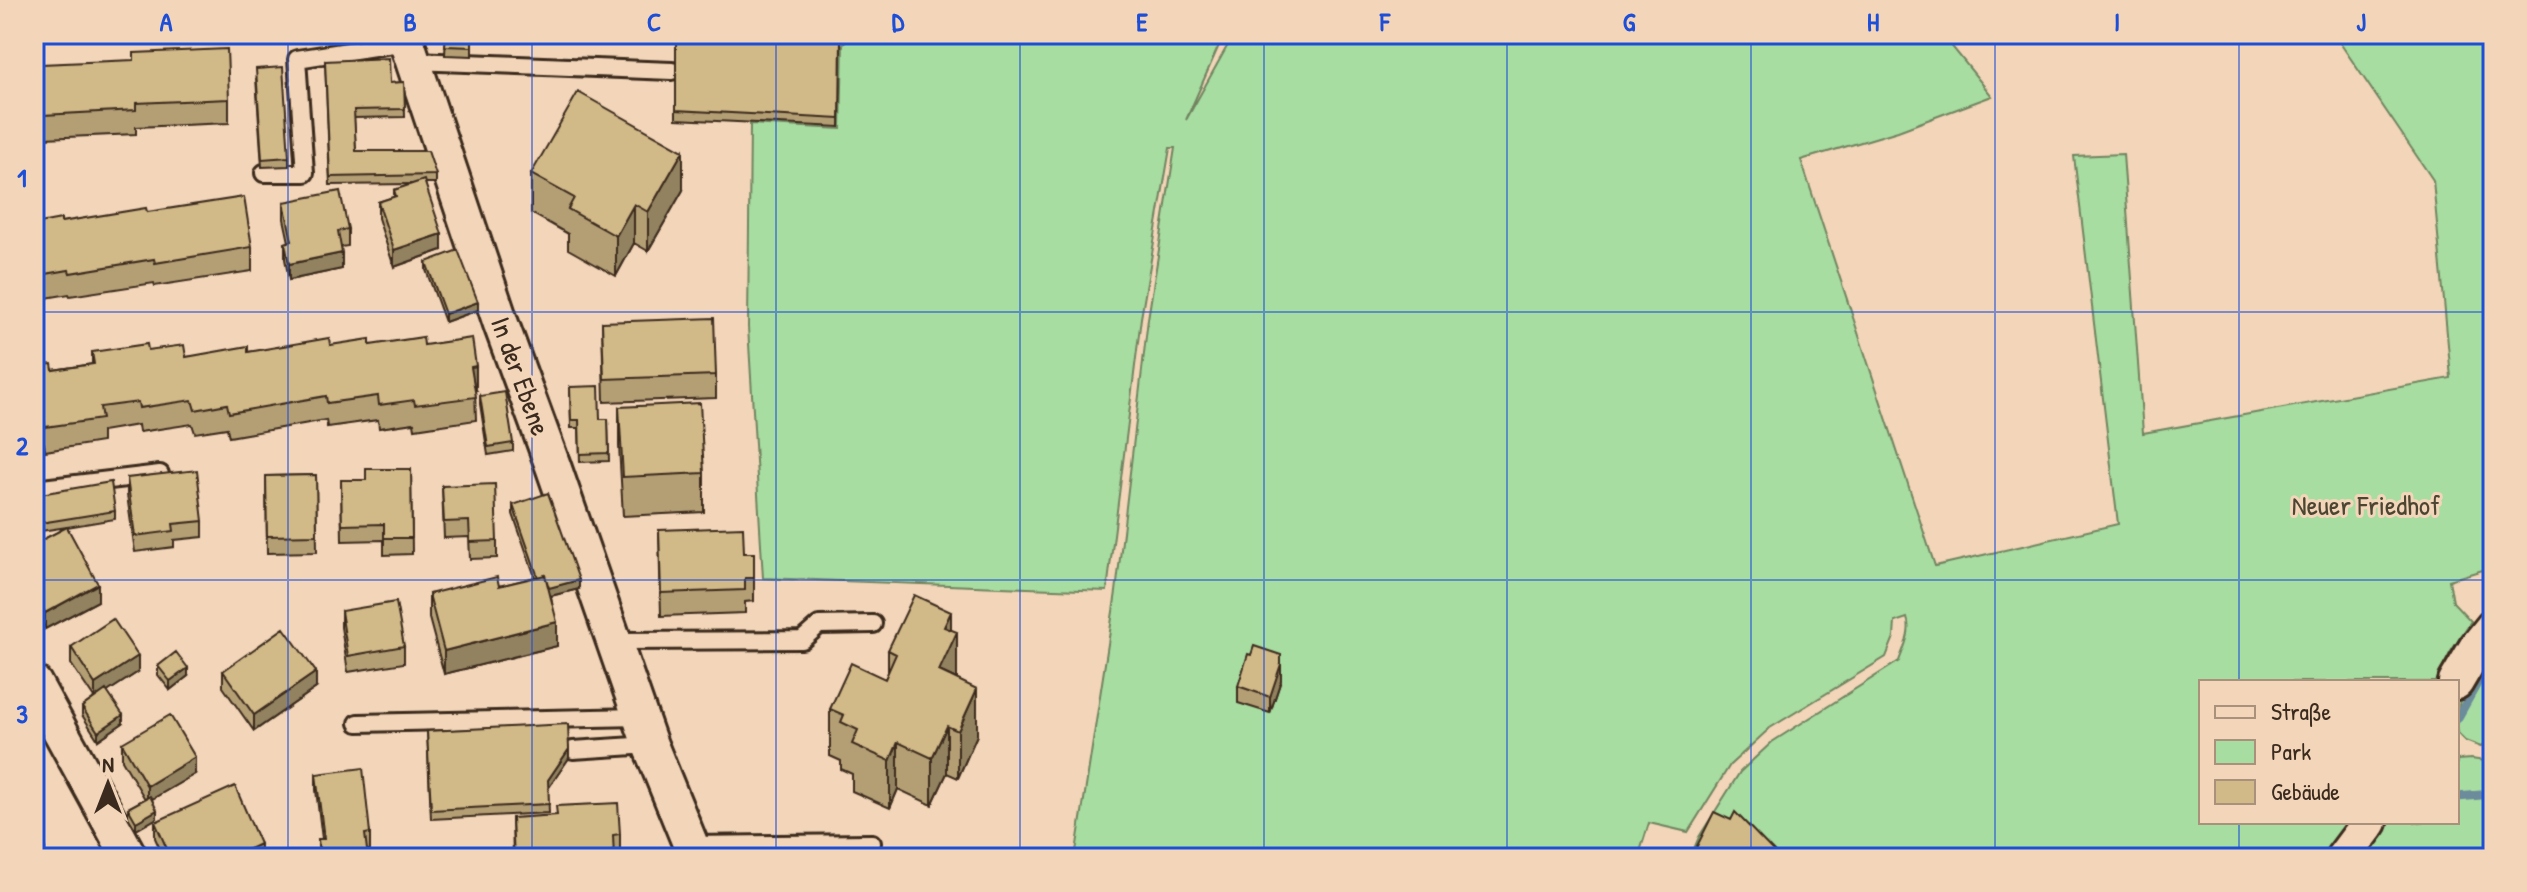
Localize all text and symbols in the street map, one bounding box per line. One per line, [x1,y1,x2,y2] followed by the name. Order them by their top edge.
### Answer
[160,4,173,39] text: A
[403,4,417,39] text: B
[647,4,661,39] text: C
[892,4,905,39] text: D
[1136,4,1148,39] text: E
[1379,4,1391,39] text: F
[1623,4,1636,39] text: G
[1867,4,1879,39] text: H
[2114,4,2120,39] text: I
[2356,4,2366,39] text: J
[17,160,27,195] text: 1
[482,311,560,441] street label: In der Ebene
[16,428,29,463] text: 2
[2292,486,2440,524] park label: Neuer Friedhof
[2199,680,2459,824] legend
[2271,695,2332,727] text: Straße
[16,696,28,731] text: 3
[2271,735,2311,767] text: Park
[68,744,148,824] north arrow
[102,749,114,779] text: N
[2271,775,2340,807] text: Gebäude

